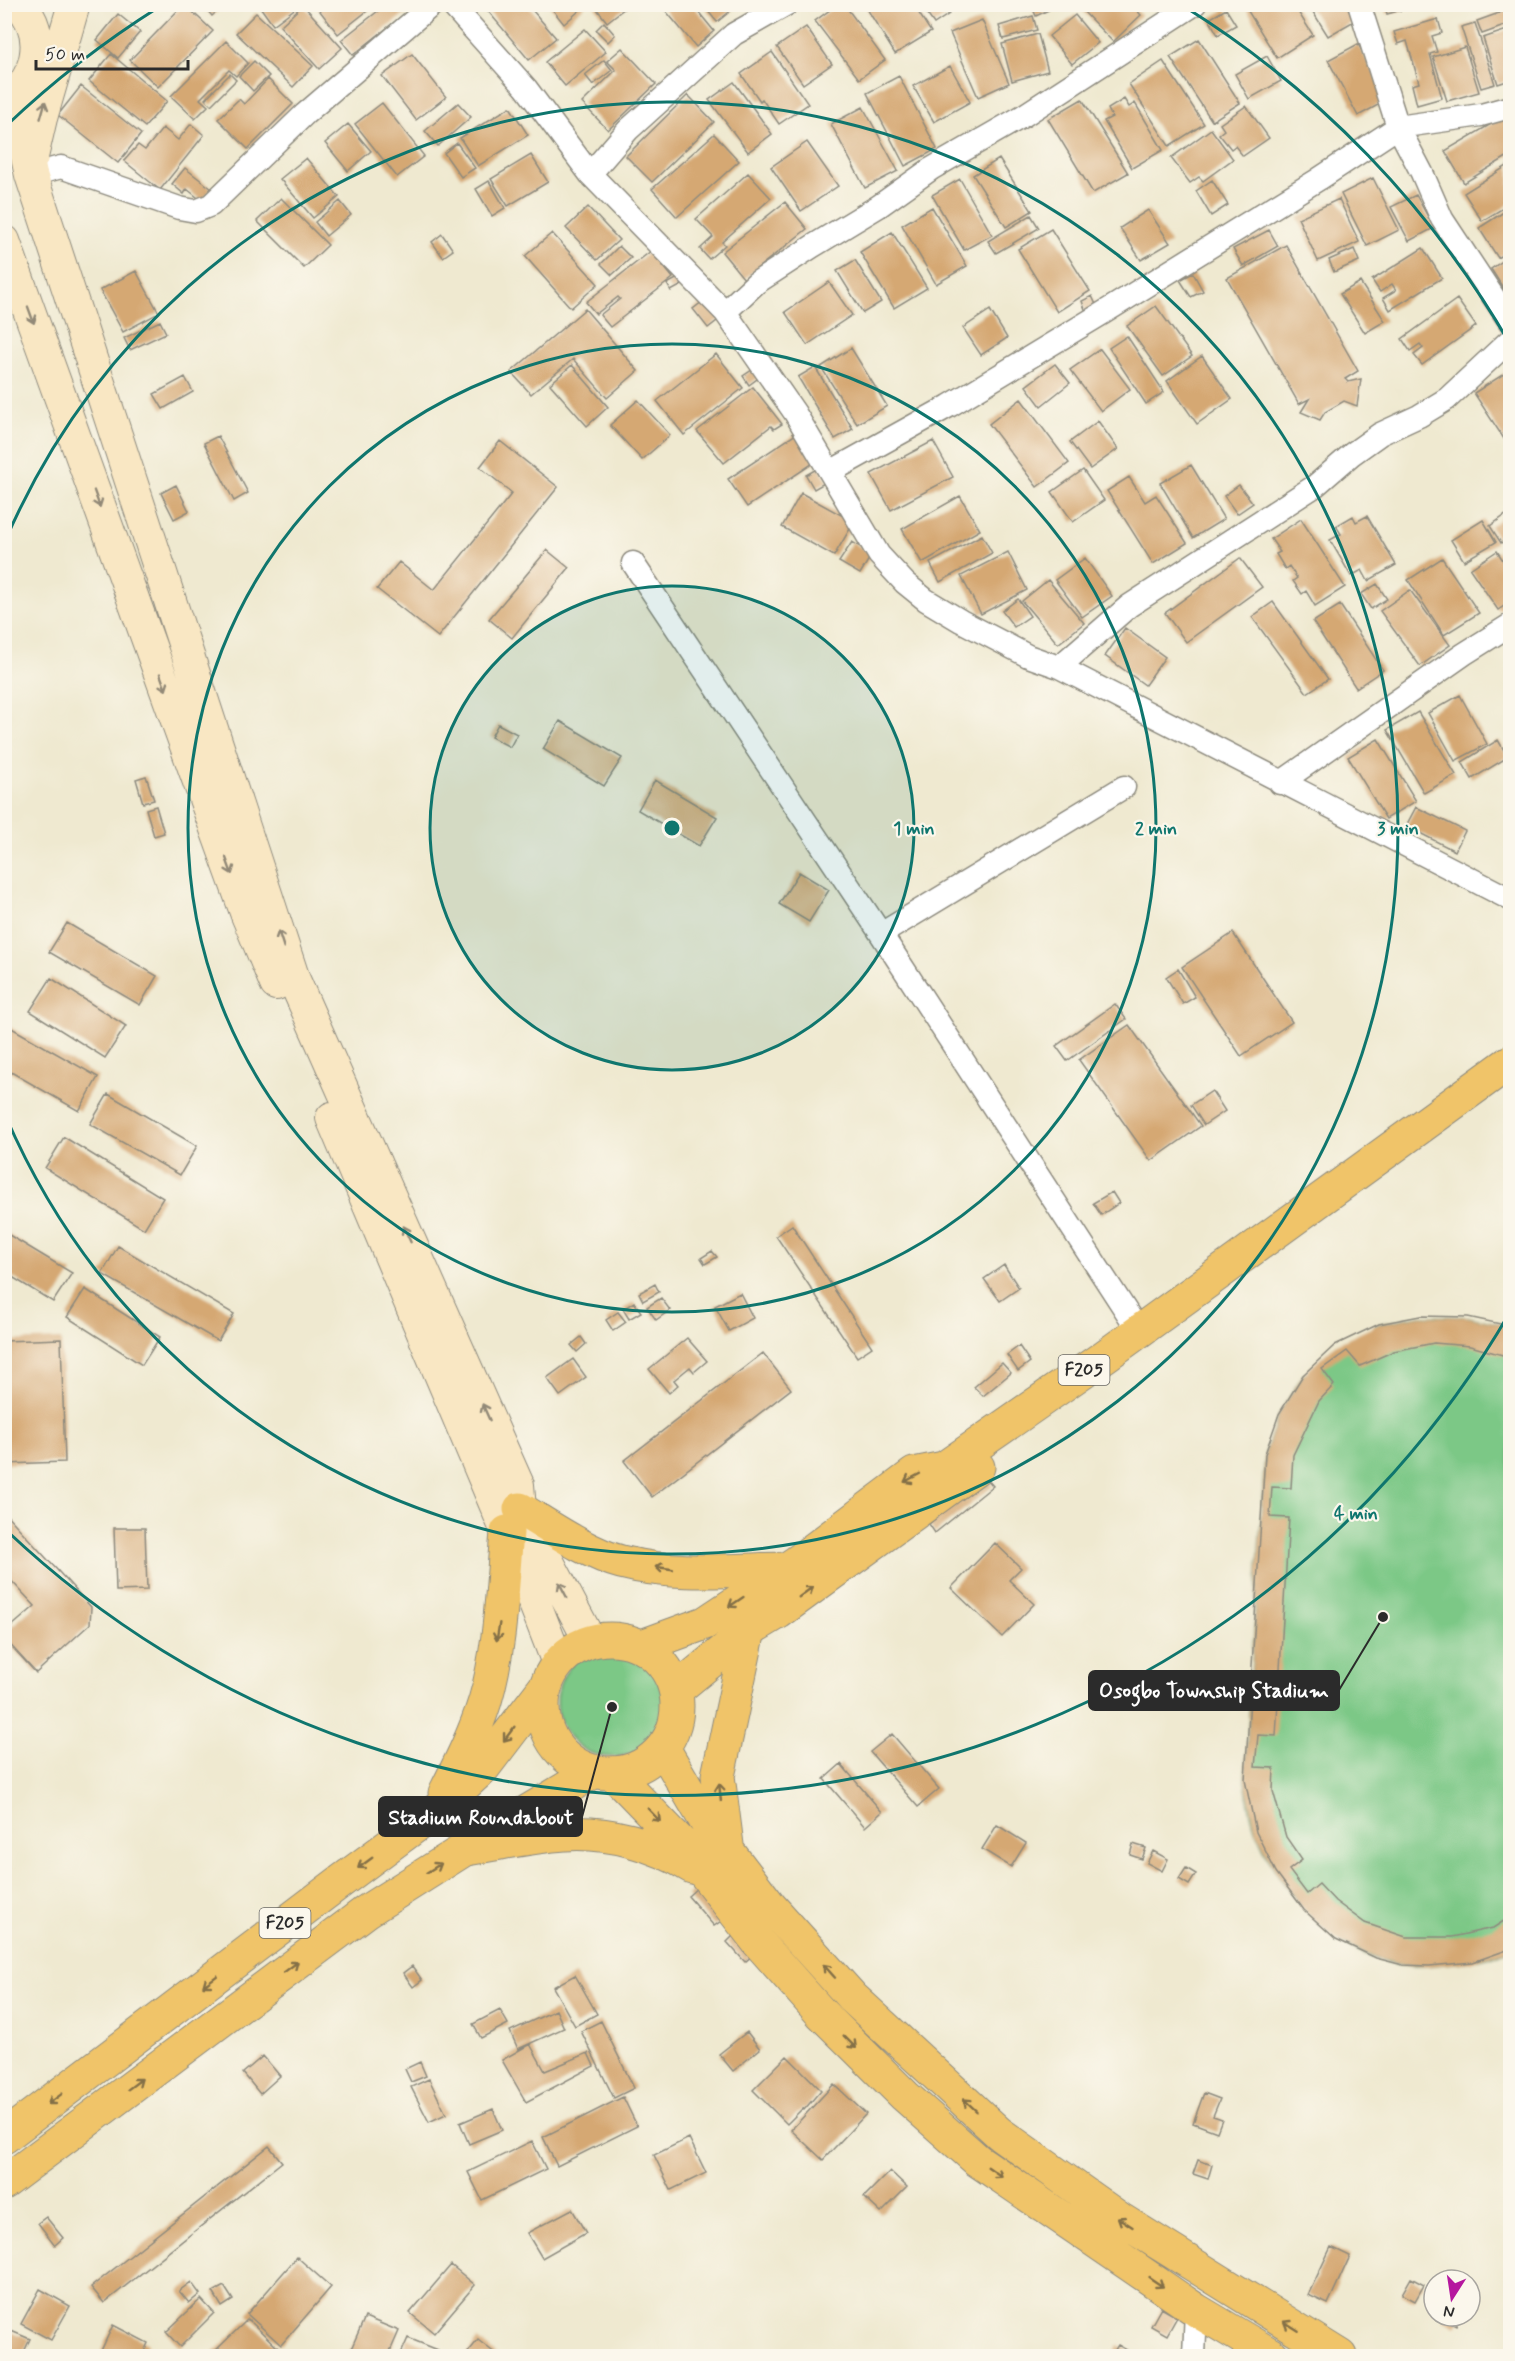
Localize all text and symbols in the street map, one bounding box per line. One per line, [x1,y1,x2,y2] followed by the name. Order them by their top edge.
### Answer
[36,33,188,71] scale bar
[45,43,85,67] text: 50 m
[38,101,49,120] one-way arrow
[27,306,38,324] one-way arrow
[93,489,104,508] one-way arrow
[159,673,170,691] one-way arrow
[893,817,935,841] text: 1 min
[1135,817,1177,841] text: 2 min
[1377,817,1419,841] text: 3 min
[662,818,682,838] centre of rings
[225,856,236,875] one-way arrow
[275,930,286,949] one-way arrow
[401,1225,412,1244] one-way arrow
[1058,1355,1110,1385] road number: F205
[480,1404,491,1422] one-way arrow
[903,1472,921,1484] one-way arrow
[1334,1502,1378,1526] text: 4 min
[654,1563,674,1574] one-way arrow
[557,1581,568,1599] one-way arrow
[798,1586,814,1598] one-way arrow
[729,1596,745,1608] one-way arrow
[492,1622,503,1642] one-way arrow
[1089,1671,1339,1710] callout: Osogbo Township Stadium
[1099,1677,1329,1707] text: Osogbo Township Stadium
[503,1725,516,1741] one-way arrow
[714,1783,725,1802] one-way arrow
[379,1797,582,1836] callout: Stadium Roundabout
[388,1804,574,1832] text: Stadium Roundabout
[647,1808,661,1823] one-way arrow
[358,1857,374,1869] one-way arrow
[425,1862,442,1874] one-way arrow
[260,1908,310,1938] road number: F205
[283,1961,299,1974] one-way arrow
[822,1963,836,1978] one-way arrow
[202,1974,218,1987] one-way arrow
[843,2034,858,2049] one-way arrow
[127,2078,143,2091] one-way arrow
[47,2093,63,2105] one-way arrow
[962,2098,977,2113] one-way arrow
[986,2166,1002,2178] one-way arrow
[1117,2216,1134,2228] one-way arrow
[1422,2268,1482,2328] north arrow
[1147,2276,1163,2288] one-way arrow
[1442,2300,1457,2323] text: N
[1283,2319,1300,2331] one-way arrow

